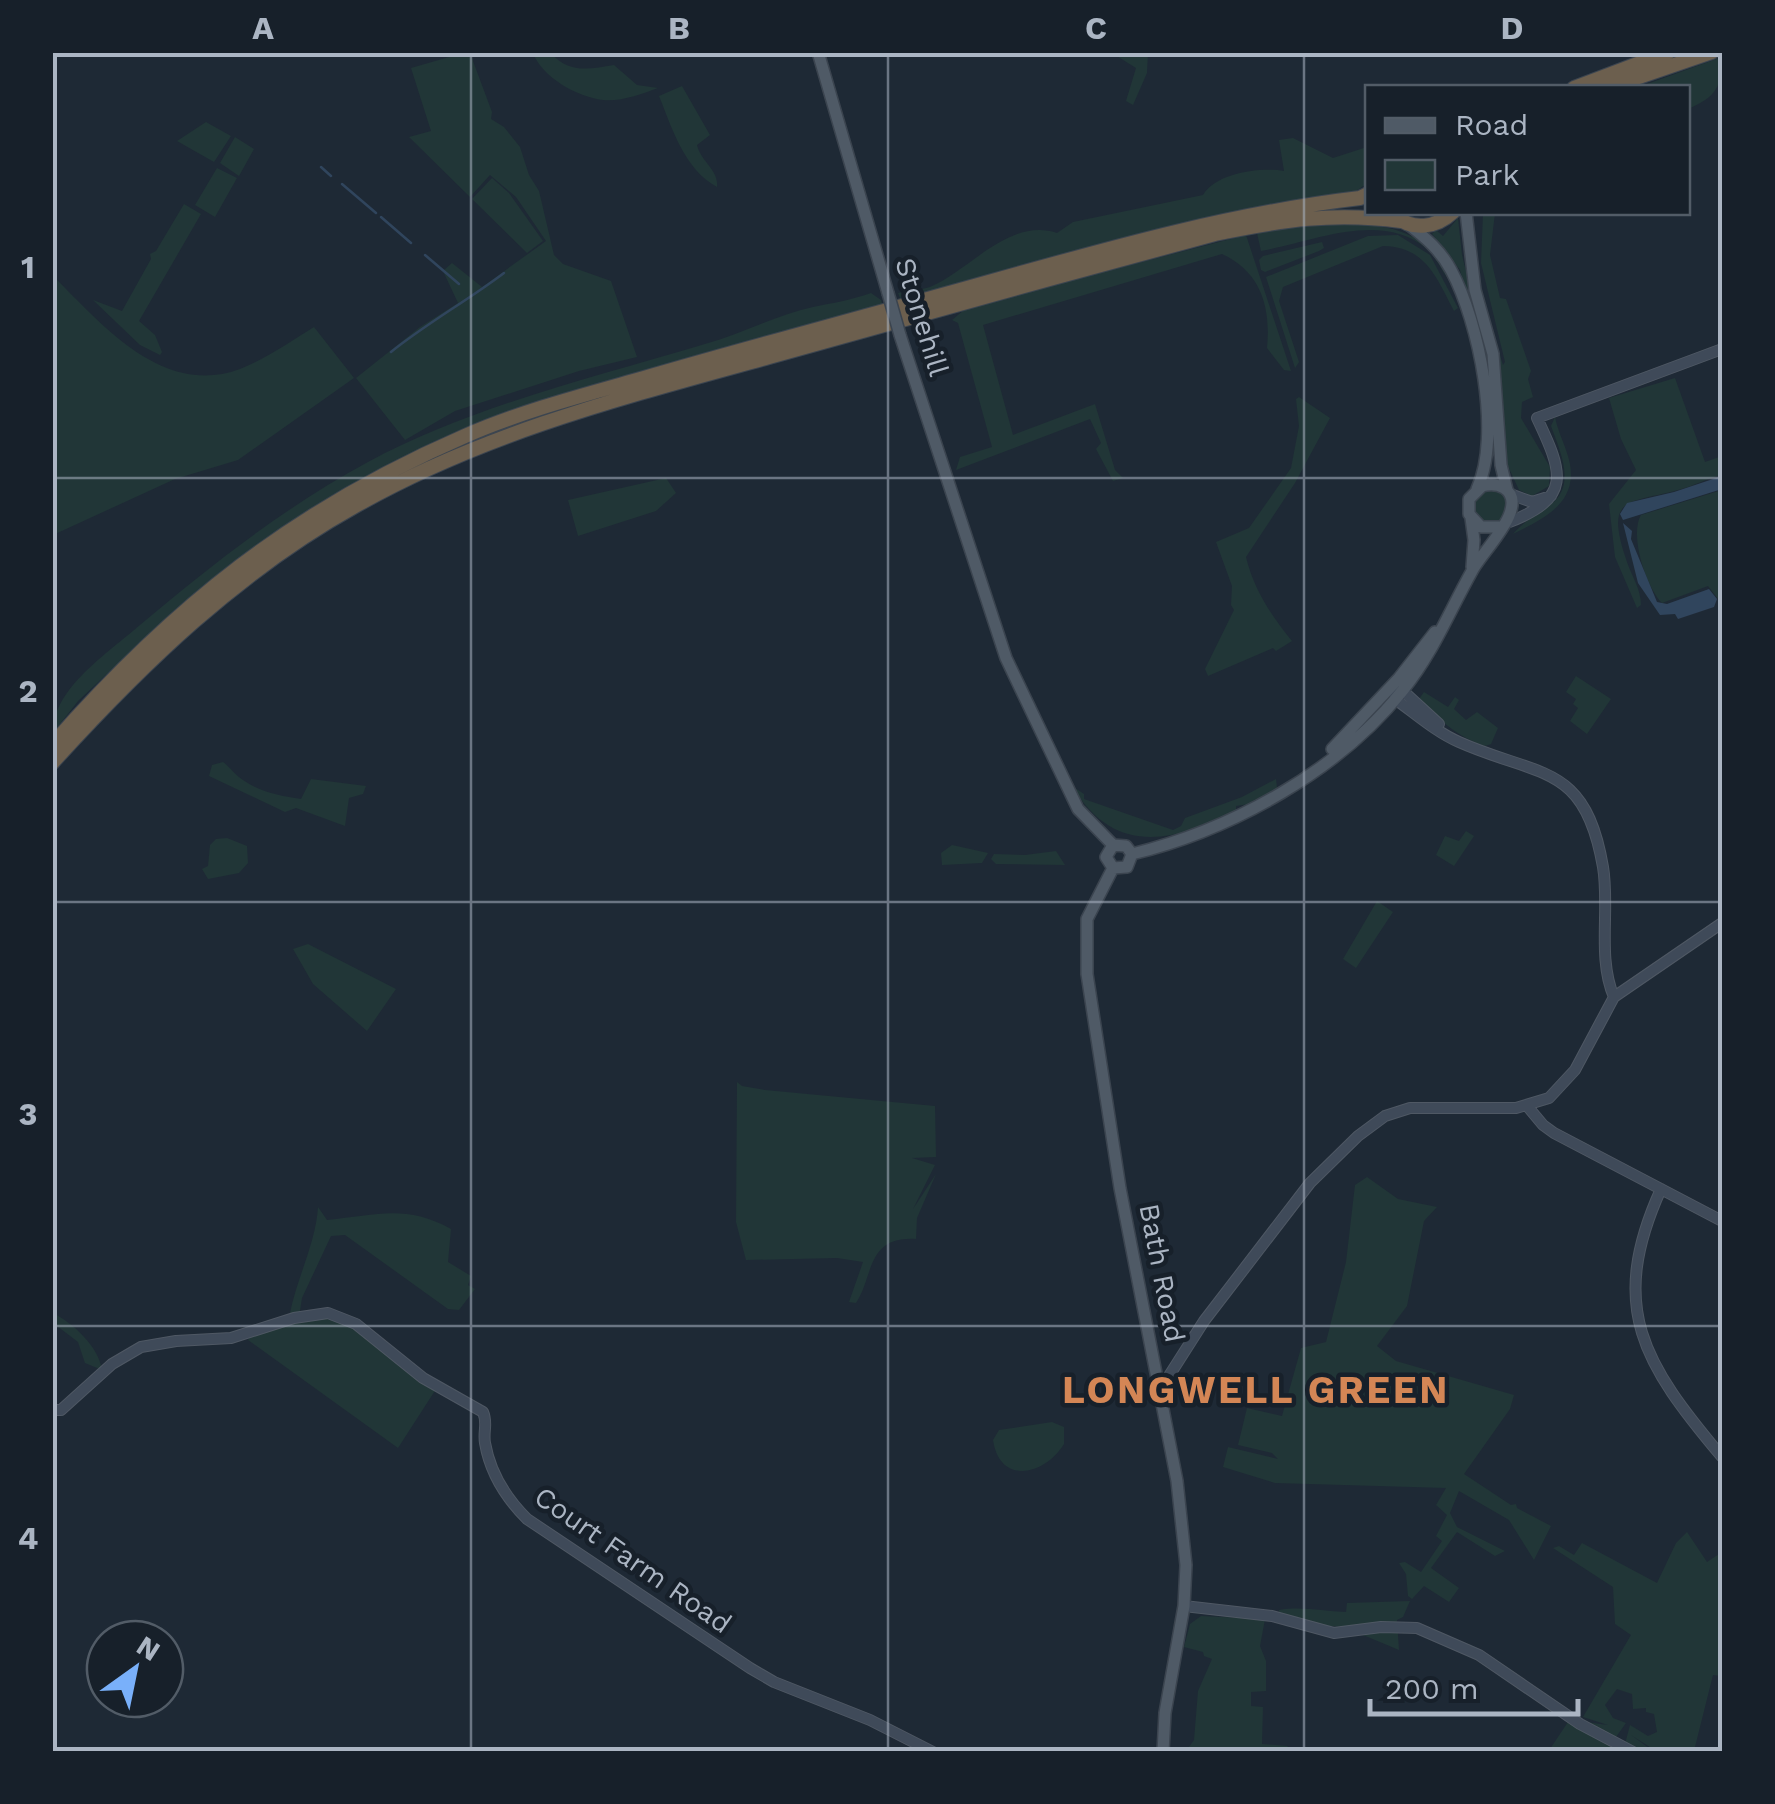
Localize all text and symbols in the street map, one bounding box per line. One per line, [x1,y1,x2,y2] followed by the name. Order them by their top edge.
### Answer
[252,9,274,47] text: A
[668,9,690,47] text: B
[1085,9,1107,47] text: C
[1501,9,1523,47] text: D
[1365,85,1690,215] legend
[1455,107,1528,142] text: Road
[1455,157,1520,192] text: Park
[21,248,35,286] text: 1
[888,254,956,381] street label: Stonehill
[18,672,38,710] text: 2
[19,1095,37,1133] text: 3
[1132,1201,1192,1345] street label: Bath Road
[1062,1368,1450,1412] district label: LONGWELL GREEN
[528,1480,738,1640] street label: Court Farm Road
[18,1519,38,1557] text: 4
[85,1619,185,1719] north arrow
[131,1629,166,1668] text: N
[1370,1654,1578,1716] scale bar
[1385,1671,1479,1706] text: 200 m

